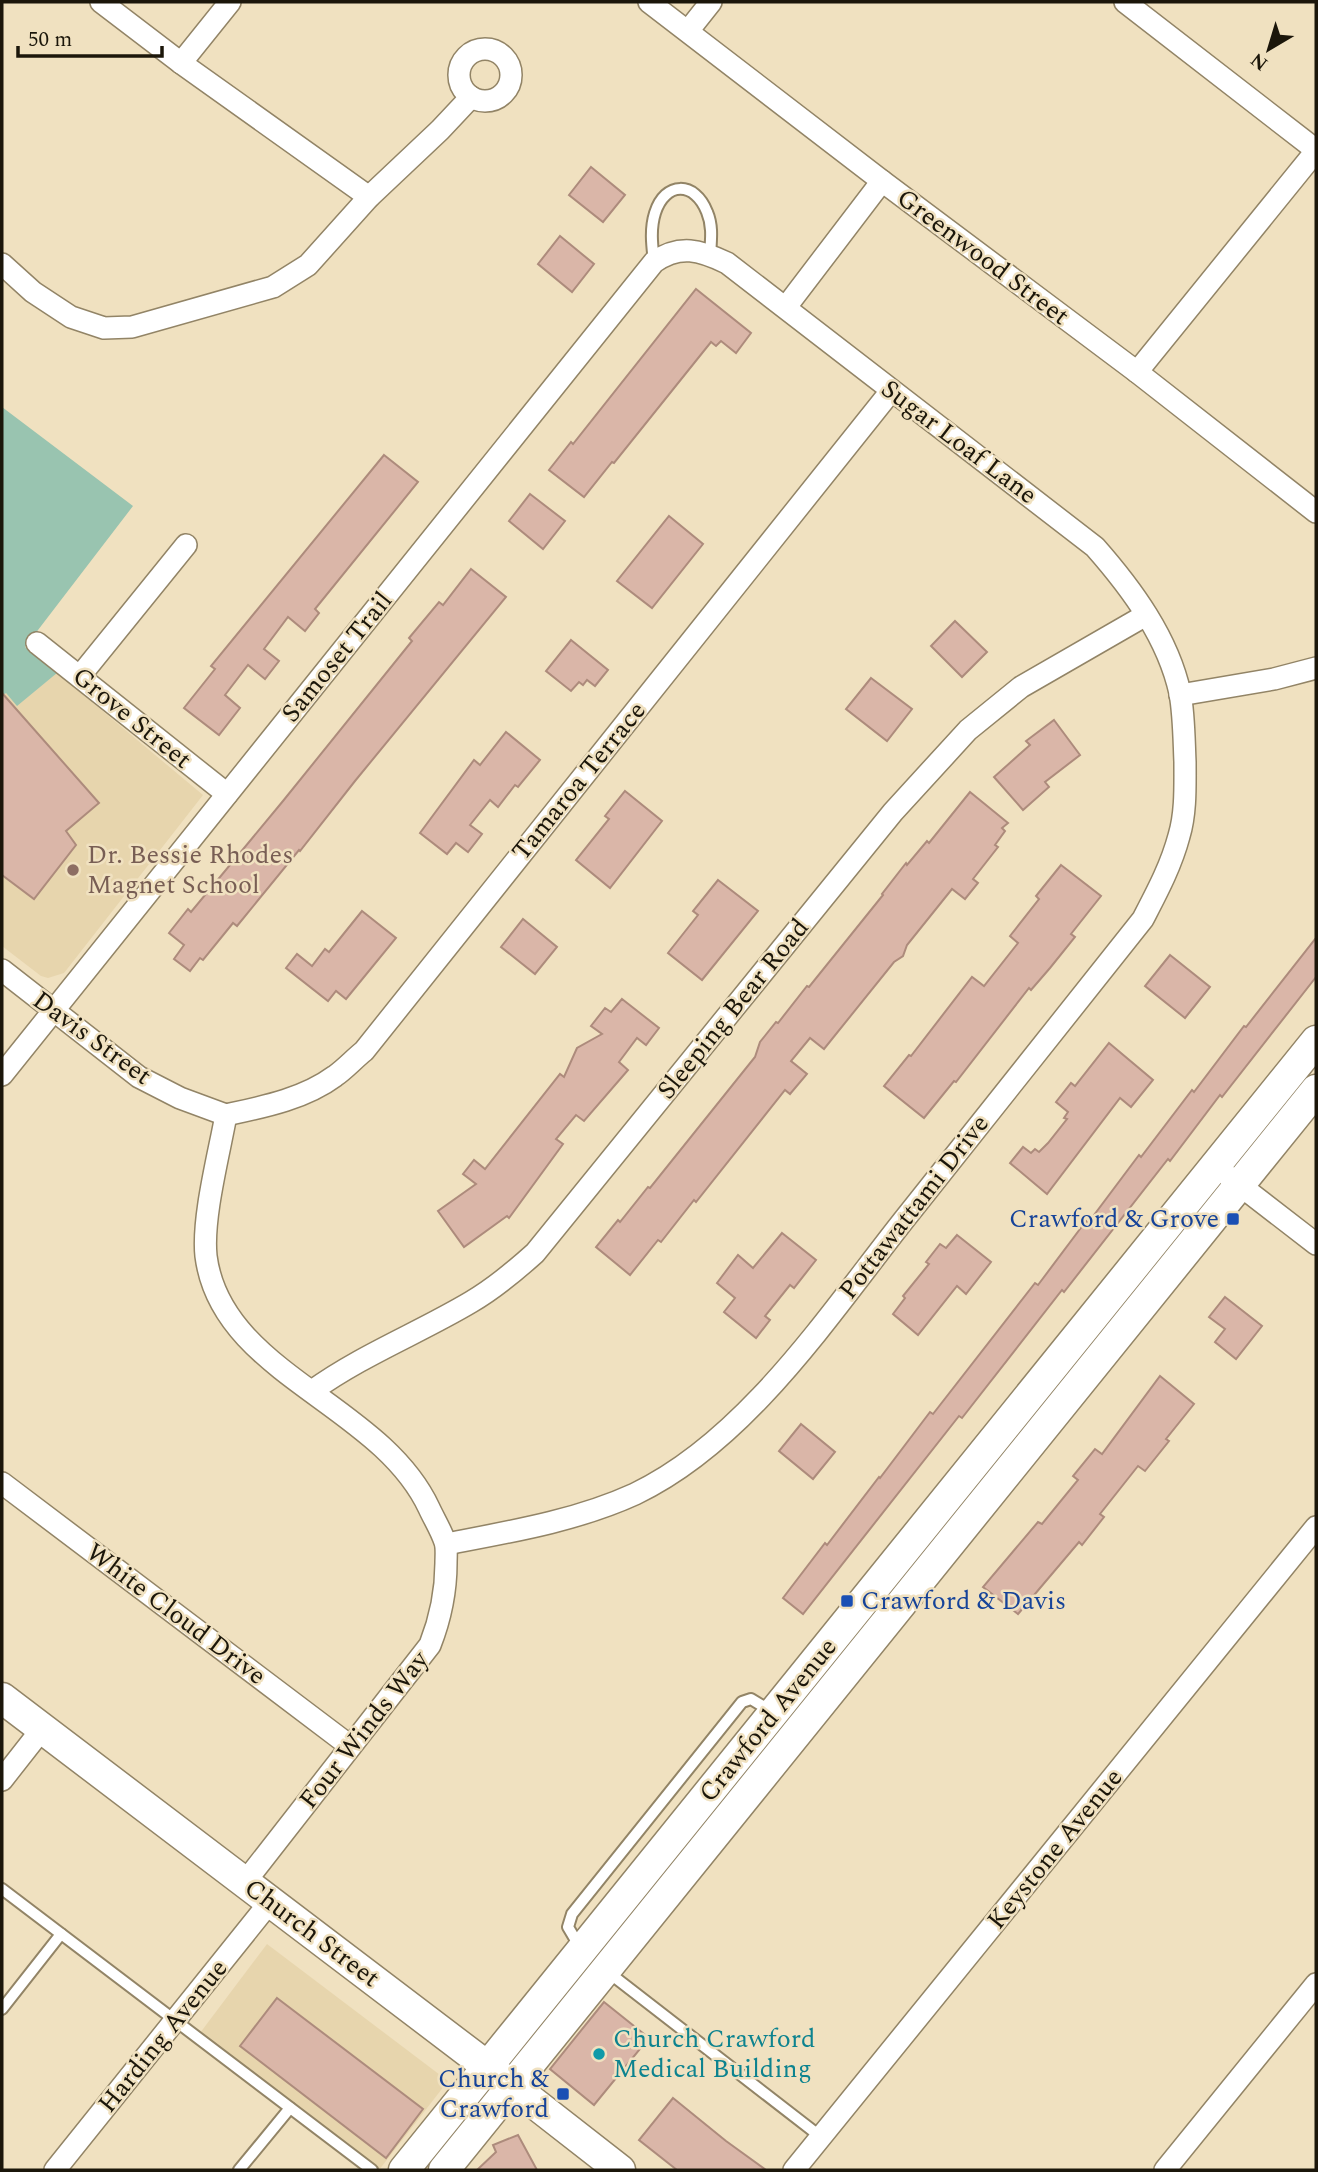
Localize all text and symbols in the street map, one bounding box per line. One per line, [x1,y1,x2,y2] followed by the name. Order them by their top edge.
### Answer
[18,14,161,58] scale bar
[1234,14,1304,84] north arrow
[28,24,72,56] text: 50 m
[1244,45,1274,77] text: N
[888,179,1078,335] street label: Greenwood Street
[872,370,1046,514] street label: Sugar Loaf Lane
[271,583,403,731] street label: Samoset Trail
[63,657,201,779] street label: Grove Street
[502,693,656,869] street label: Tamaroa Terrace
[87,835,293,905] place label: Dr. Bessie Rhodes Magnet School
[65,862,81,878] marker: Dr. Bessie Rhodes Magnet School
[647,910,819,1108] street label: Sleeping Bear Road
[24,981,160,1095] street label: Davis Street
[829,1106,999,1308] street label: Pottawattami Drive
[1009,1199,1219,1239] place label: Crawford & Grove
[1225,1211,1241,1227] marker: Crawford & Grove
[77,1533,275,1695] street label: White Cloud Drive
[861,1581,1066,1621] place label: Crawford & Davis
[839,1593,855,1609] marker: Crawford & Davis
[689,1629,847,1811] street label: Crawford Avenue
[289,1641,440,1818] street label: Four Winds Way
[977,1760,1133,1938] street label: Keystone Avenue
[236,1869,388,1997] street label: Church Street
[88,1950,238,2122] street label: Harding Avenue
[613,2019,816,2089] place label: Church Crawford Medical Building
[591,2046,607,2062] marker: Church Crawford Medical Building
[438,2059,550,2129] place label: Church & Crawford
[555,2086,571,2102] marker: Church & Crawford

